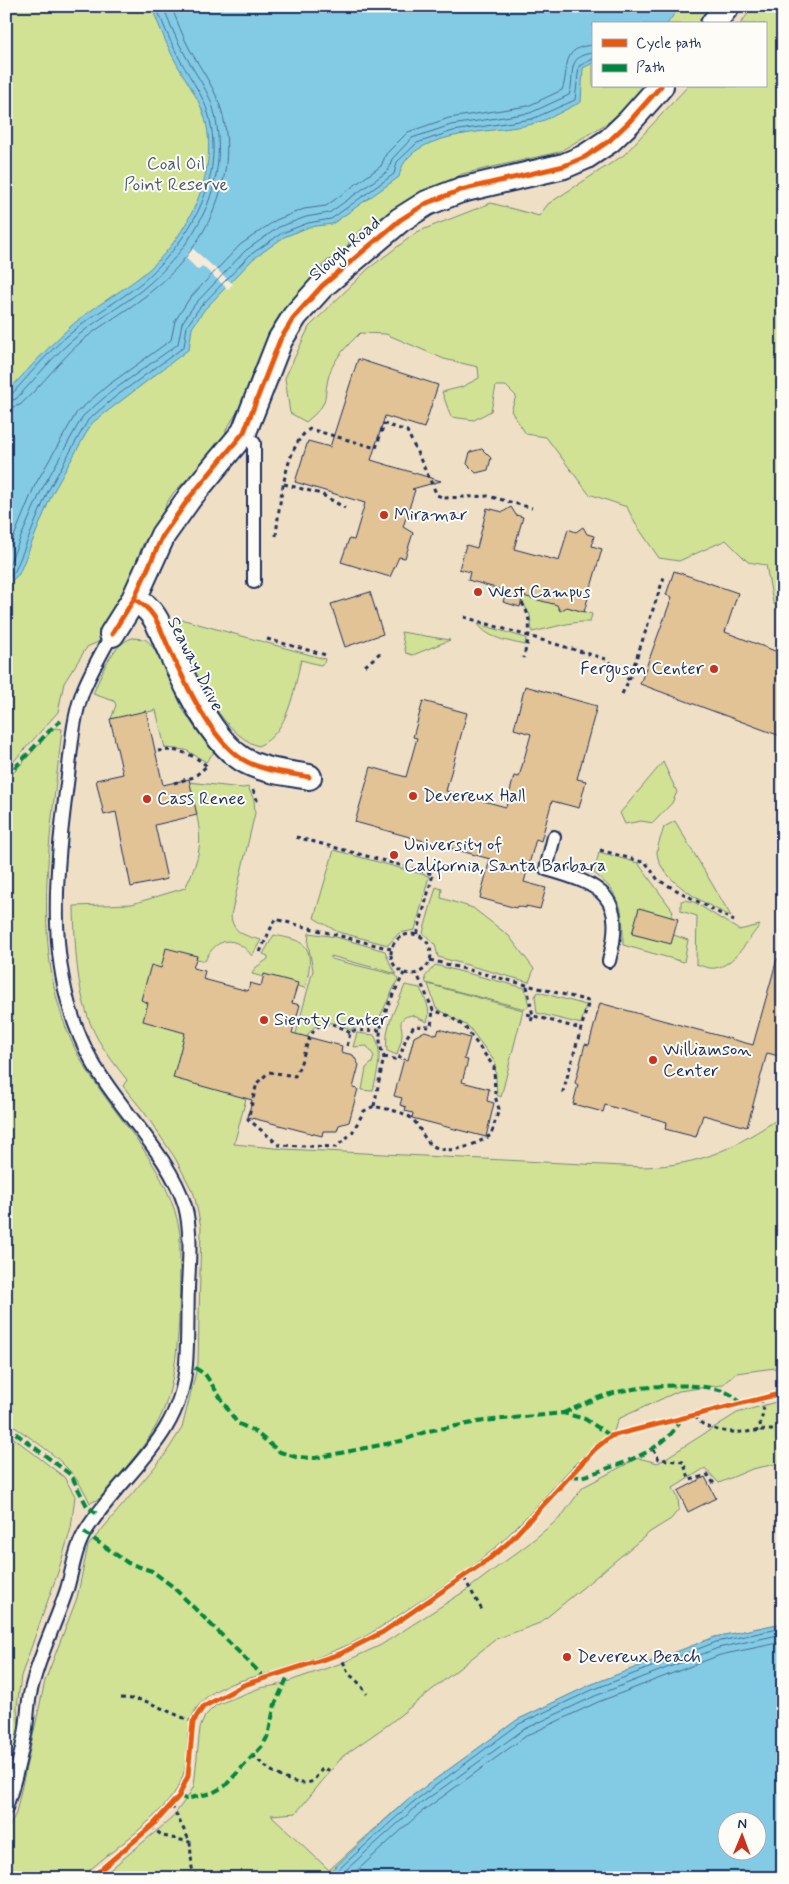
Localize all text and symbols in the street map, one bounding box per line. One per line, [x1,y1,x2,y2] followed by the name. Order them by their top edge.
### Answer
[592,22,766,88] legend
[636,34,701,54] text: Cycle path
[636,58,665,78] text: Path
[124,152,228,197] park label: Coal Oil Point Reserve
[304,211,387,287] street label: Slough Road
[394,503,468,527] place label: Miramar
[378,509,390,521] marker: Miramar
[488,580,591,604] place label: West Campus
[472,586,484,598] marker: West Campus
[161,613,229,715] street label: Seaway Drive
[580,657,705,682] place label: Ferguson Center
[708,663,720,675] marker: Ferguson Center
[423,784,526,808] place label: Devereux Hall
[157,787,245,811] place label: Cass Renee
[407,790,419,802] marker: Devereux Hall
[141,793,153,805] marker: Cass Renee
[404,833,607,880] place label: University of California, Santa Barbara
[388,849,400,861] marker: University of California, Santa Barbara
[274,1008,388,1032] place label: Sieroty Center
[258,1014,270,1026] marker: Sieroty Center
[663,1038,751,1083] place label: Williamson Center
[647,1054,659,1066] marker: Williamson Center
[577,1645,701,1669] place label: Devereux Beach
[561,1651,573,1663] marker: Devereux Beach
[716,1812,766,1862] north arrow
[737,1815,747,1833] text: N

